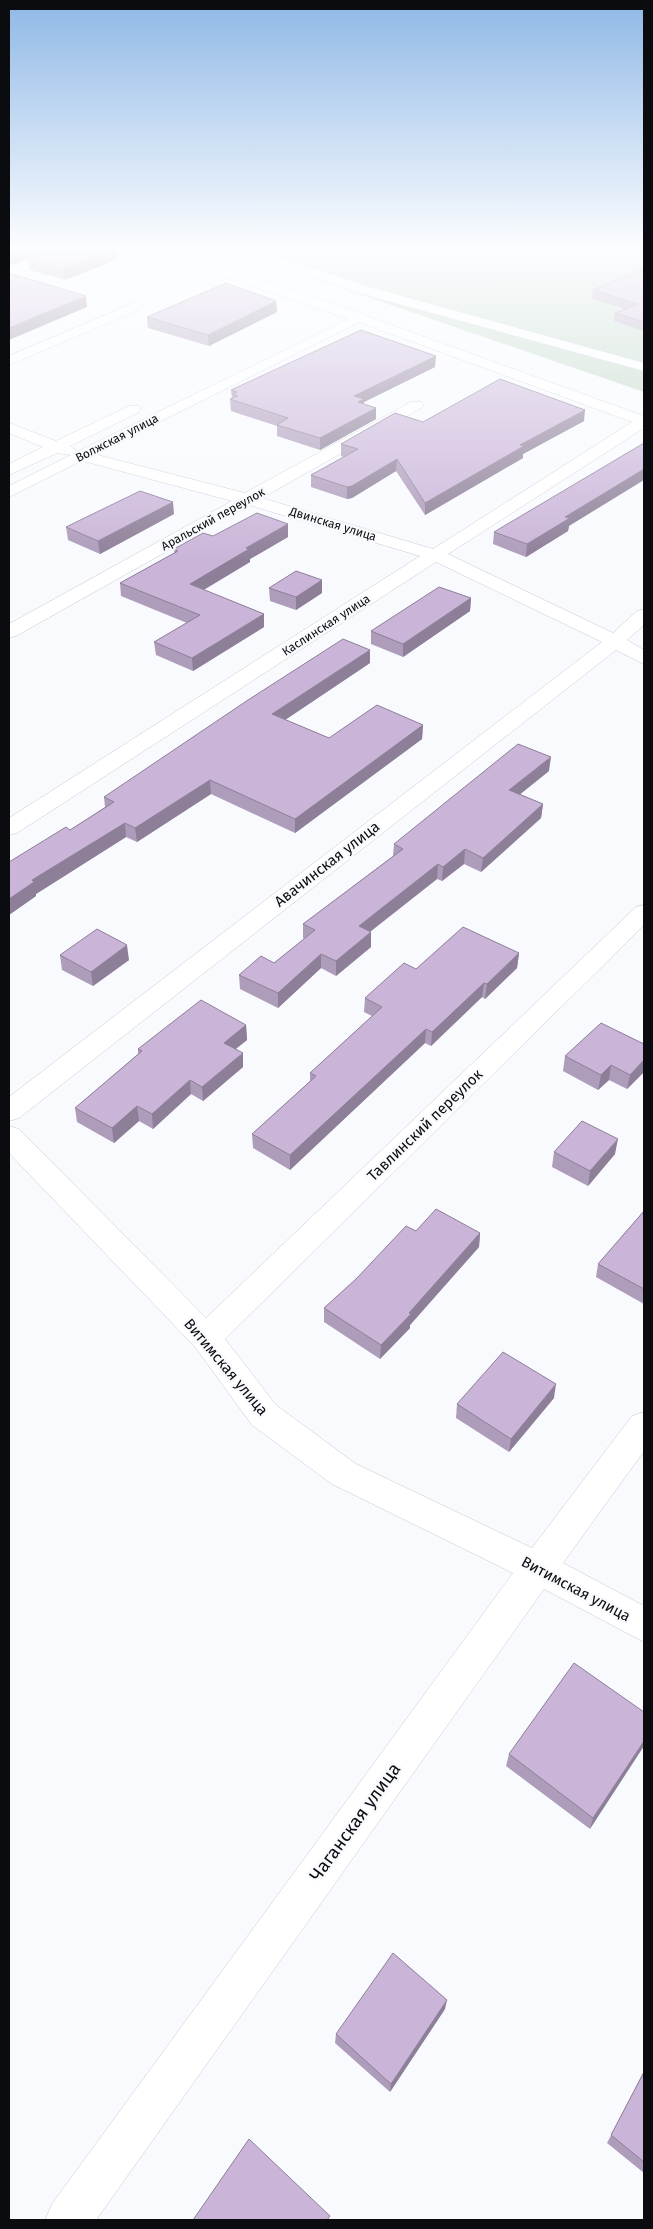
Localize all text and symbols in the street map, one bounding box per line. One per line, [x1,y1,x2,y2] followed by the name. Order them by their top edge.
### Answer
[73,411,161,465] street label: Волжская улица
[159,484,268,553] street label: Аральский переулок
[287,504,378,544] street label: Двинская улица
[279,591,373,659] street label: Каслинская улица
[271,817,383,911] street label: Авачинская улица
[364,1065,487,1185] street label: Тавлинский переулок
[180,1315,272,1419] street label: Витимская улица
[518,1553,634,1625] street label: Витимская улица
[305,1759,405,1885] street label: Чаганская улица

